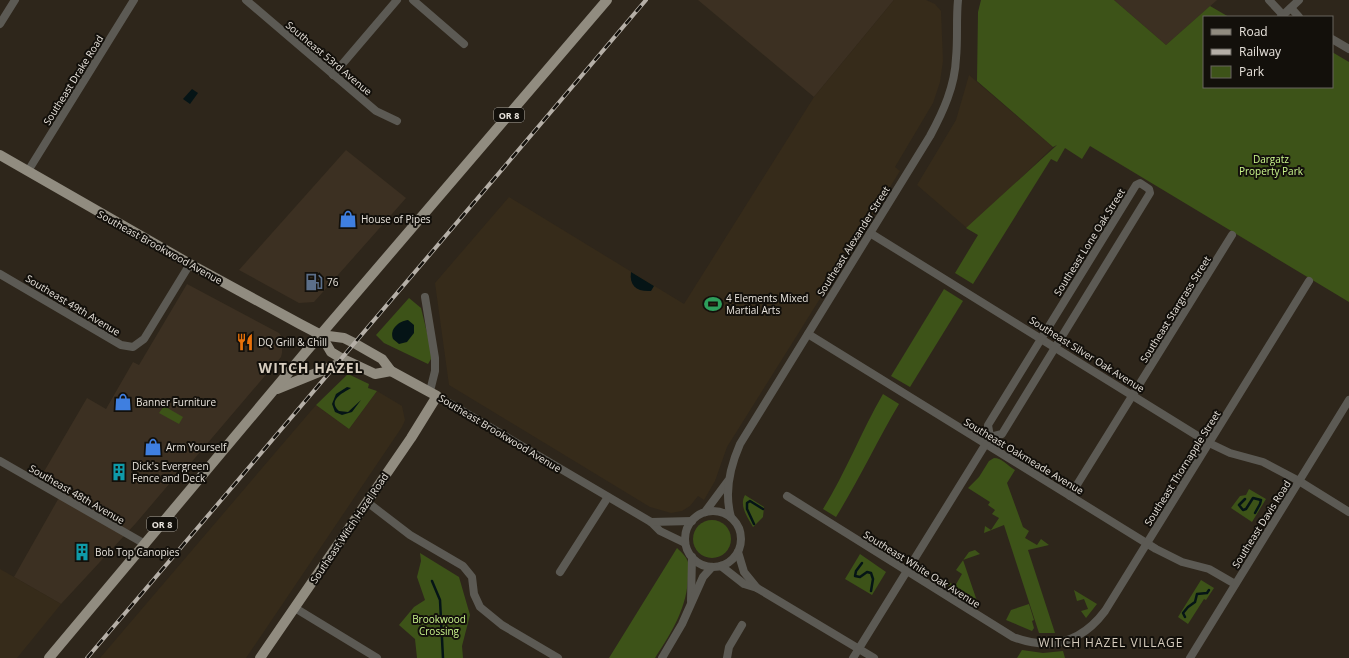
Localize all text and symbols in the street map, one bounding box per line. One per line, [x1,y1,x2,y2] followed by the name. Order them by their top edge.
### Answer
[1203,16,1333,88] legend
[283,18,375,98] street label: Southeast 53rd Avenue
[1239,23,1268,40] text: Road
[40,32,106,128] street label: Southeast Drake Road
[1239,43,1282,60] text: Railway
[1239,63,1265,80] text: Park
[494,108,524,122] road number: OR 8
[1239,152,1304,178] park label: Dargatz Property Park
[813,183,893,299] street label: Southeast Alexander Street
[1050,185,1128,298] street label: Southeast Lone Oak Street
[95,207,225,287] street label: Southeast Brookwood Avenue
[338,209,358,229] shop icon: House of Pipes
[361,212,431,226] place label: House of Pipes
[1136,253,1214,365] street label: Southeast Stargrass Street
[23,271,123,339] street label: Southeast 49th Avenue
[304,272,324,292] fuel station icon: 76
[327,275,339,289] place label: 76
[726,291,808,317] place label: 4 Elements Mixed Martial Arts
[703,294,723,314] sports icon: 4 Elements Mixed Martial Arts
[1027,313,1148,395] street label: Southeast Silver Oak Avenue
[235,332,255,352] restaurant icon: DQ Grill & Chill
[258,335,327,349] place label: DQ Grill & Chill
[259,358,363,377] district label: WITCH HAZEL
[436,391,564,475] street label: Southeast Brookwood Avenue
[113,392,133,412] shop icon: Banner Furniture
[136,395,216,409] place label: Banner Furniture
[1141,407,1224,528] street label: Southeast Thornapple Street
[961,415,1087,498] street label: Southeast Oakmeade Avenue
[143,437,163,457] shop icon: Arm Yourself
[166,440,227,454] place label: Arm Yourself
[132,459,209,485] place label: Dick's Evergreen Fence and Deck
[27,461,128,527] street label: Southeast 48th Avenue
[109,462,129,482] building icon: Dick's Evergreen Fence and Deck
[307,470,391,586] street label: Southeast Witch Hazel Road
[1228,477,1294,571] street label: Southeast Davis Road
[147,517,177,531] road number: OR 8
[861,527,983,611] street label: Southeast White Oak Avenue
[72,542,92,562] building icon: Bob Top Canopies
[95,545,180,559] place label: Bob Top Canopies
[412,612,466,638] park label: Brookwood Crossing
[1039,634,1183,651] district label: WITCH HAZEL VILLAGE

